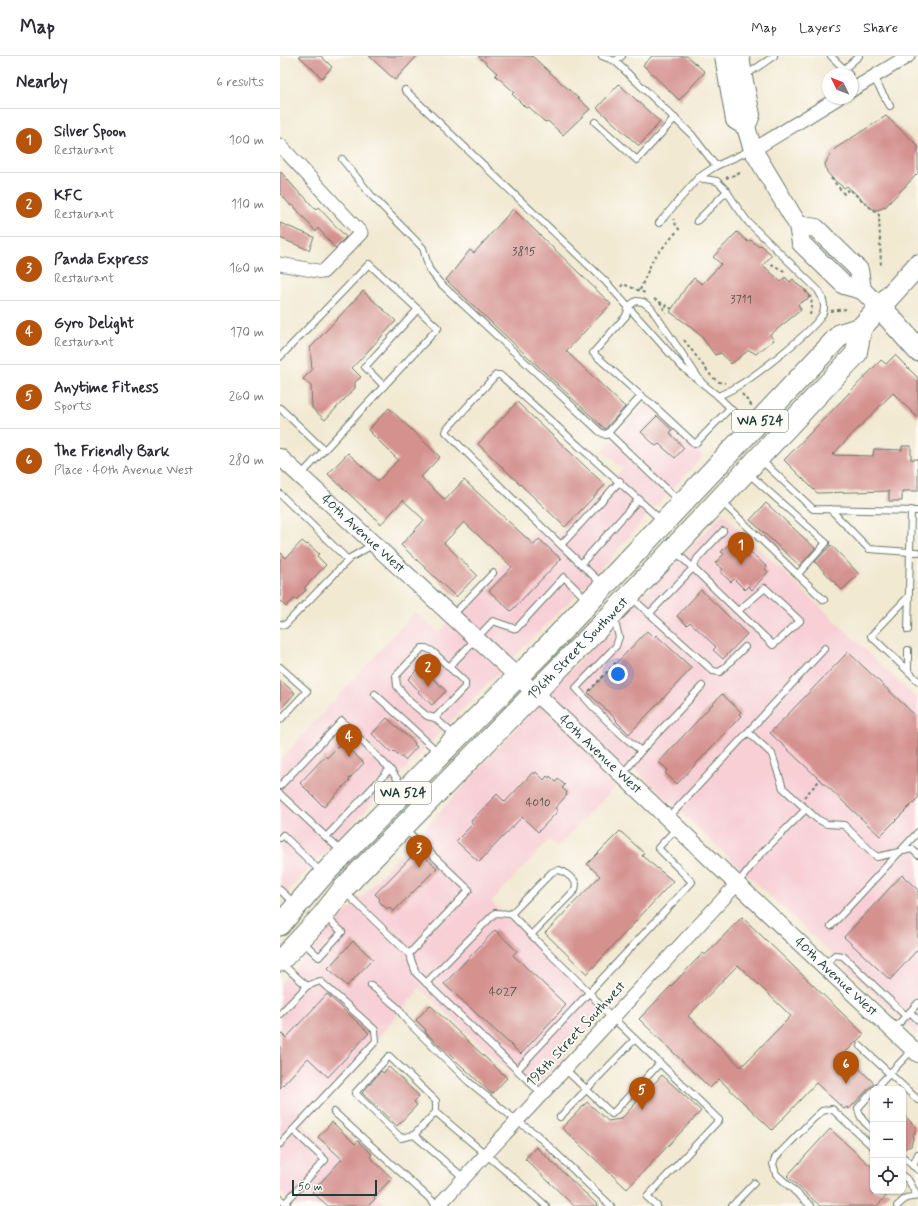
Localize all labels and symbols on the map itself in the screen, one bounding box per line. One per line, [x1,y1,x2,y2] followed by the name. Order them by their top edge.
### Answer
[822,68,858,104] north arrow
[512,244,536,260] house number: 3815
[730,292,752,308] house number: 3711
[732,410,788,432] road number: WA 524
[317,490,409,577] street label: 40th Avenue West
[728,532,754,565] pin: 1
[523,593,633,704] street label: 196th Street Southwest
[415,654,441,687] pin: 2
[608,664,628,684] your location
[555,711,646,798] street label: 40th Avenue West
[336,724,362,757] pin: 4
[375,782,431,804] road number: WA 524
[525,795,551,811] house number: 4010
[406,835,432,868] pin: 3
[790,933,882,1021] street label: 40th Avenue West
[522,977,630,1091] street label: 198th Street Southwest
[489,984,517,1000] house number: 4027
[833,1051,859,1084] pin: 6
[629,1077,655,1110] pin: 5
[292,1178,377,1197] scale bar

